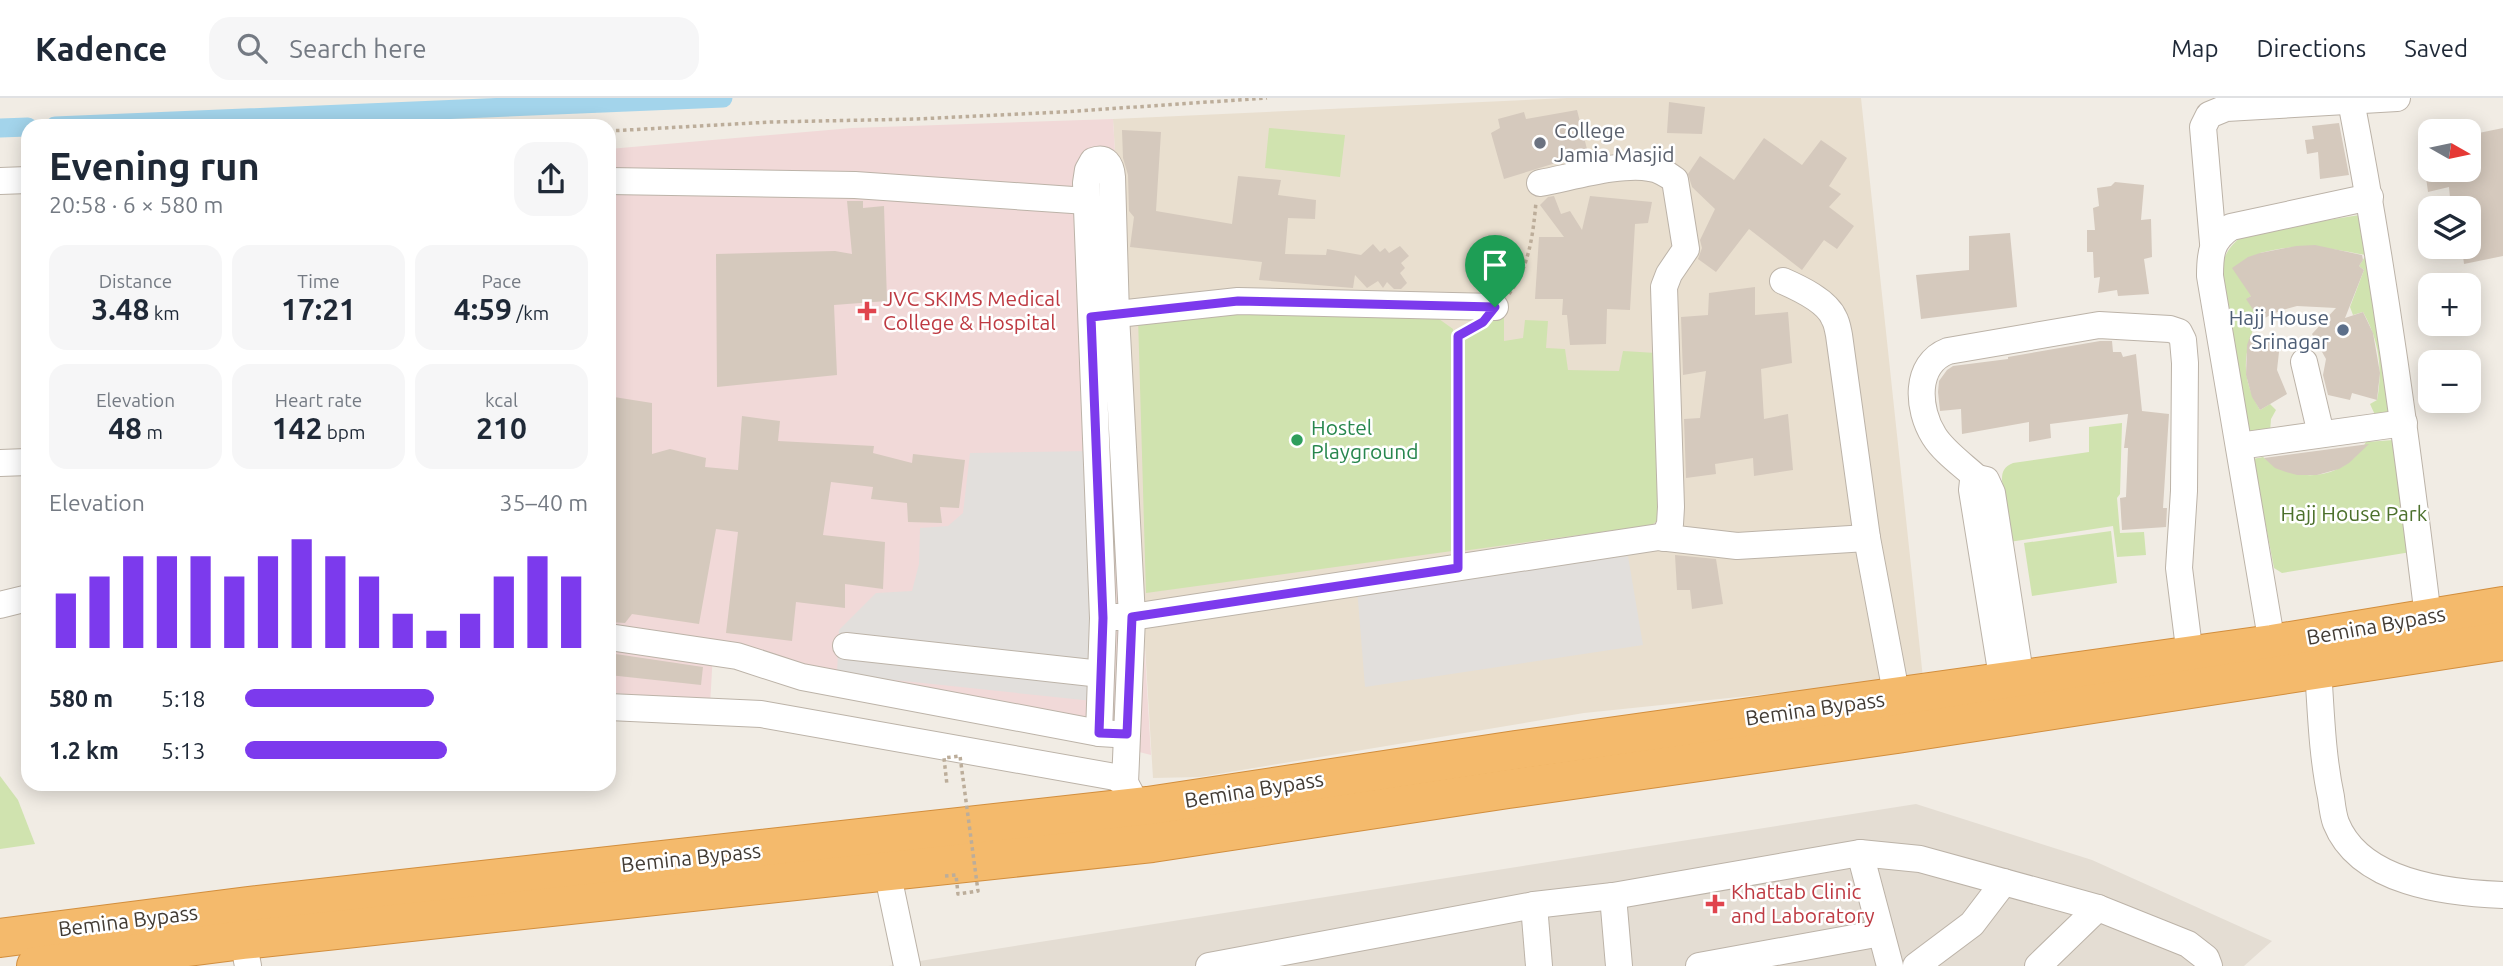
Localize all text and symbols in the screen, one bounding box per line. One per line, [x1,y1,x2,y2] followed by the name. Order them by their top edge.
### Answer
[209,17,699,80] search box
[233,29,271,67] icon: search
[35,30,167,67] text: Kadence
[289,34,427,63] text: Search here
[2171,35,2218,62] text: Map
[2256,35,2366,62] text: Directions
[2404,35,2468,62] text: Saved
[1554,118,1675,166] place label: College Jamia Masjid
[2418,119,2482,182] north arrow
[2418,119,2481,413] map controls
[1532,135,1548,151] marker: College Jamia Masjid
[514,142,588,216] button: share
[49,145,260,187] text: Evening run
[49,192,223,217] text: 20:58 · 6 × 580 m
[2418,196,2481,259] button: layers
[1465,235,1525,307] pin
[1476,246,1514,284] icon: arrive
[99,270,172,292] text: Distance
[297,270,340,292] text: Time
[481,270,522,292] text: Pace
[2418,273,2481,336] button: +
[883,286,1061,334] place label: JVC SKIMS Medical College & Hospital
[91,292,149,326] text: 3.48
[281,292,356,326] text: 17:21
[454,292,512,326] text: 4:59
[857,301,877,321] marker: JVC SKIMS Medical College & Hospital
[149,302,180,324] text: km
[512,302,549,324] text: /km
[2229,305,2329,353] place label: Hajj House Srinagar
[2335,322,2351,338] marker: Hajj House Srinagar
[2418,350,2481,413] button: −
[96,389,175,411] text: Elevation
[275,389,362,411] text: Heart rate
[485,389,518,411] text: kcal
[108,411,142,445] text: 48
[272,411,322,445] text: 142
[476,411,527,445] text: 210
[1311,415,1419,463] place label: Hostel Playground
[142,421,163,443] text: m
[322,421,365,443] text: bpm
[1289,432,1305,448] marker: Hostel Playground
[49,490,145,515] text: Elevation
[500,490,588,515] text: 35–40 m
[2281,501,2428,525] park label: Hajj House Park
[2305,601,2447,649] street label: Bemina Bypass
[49,686,113,711] text: 580 m
[161,686,206,711] text: 5:18
[1744,686,1886,730] street label: Bemina Bypass
[49,738,119,763] text: 1.2 km
[161,738,206,763] text: 5:13
[1183,766,1325,812] street label: Bemina Bypass
[620,838,762,876] street label: Bemina Bypass
[1731,879,1875,927] place label: Khattab Clinic and Laboratory
[1705,894,1725,914] marker: Khattab Clinic and Laboratory
[57,900,199,940] street label: Bemina Bypass

